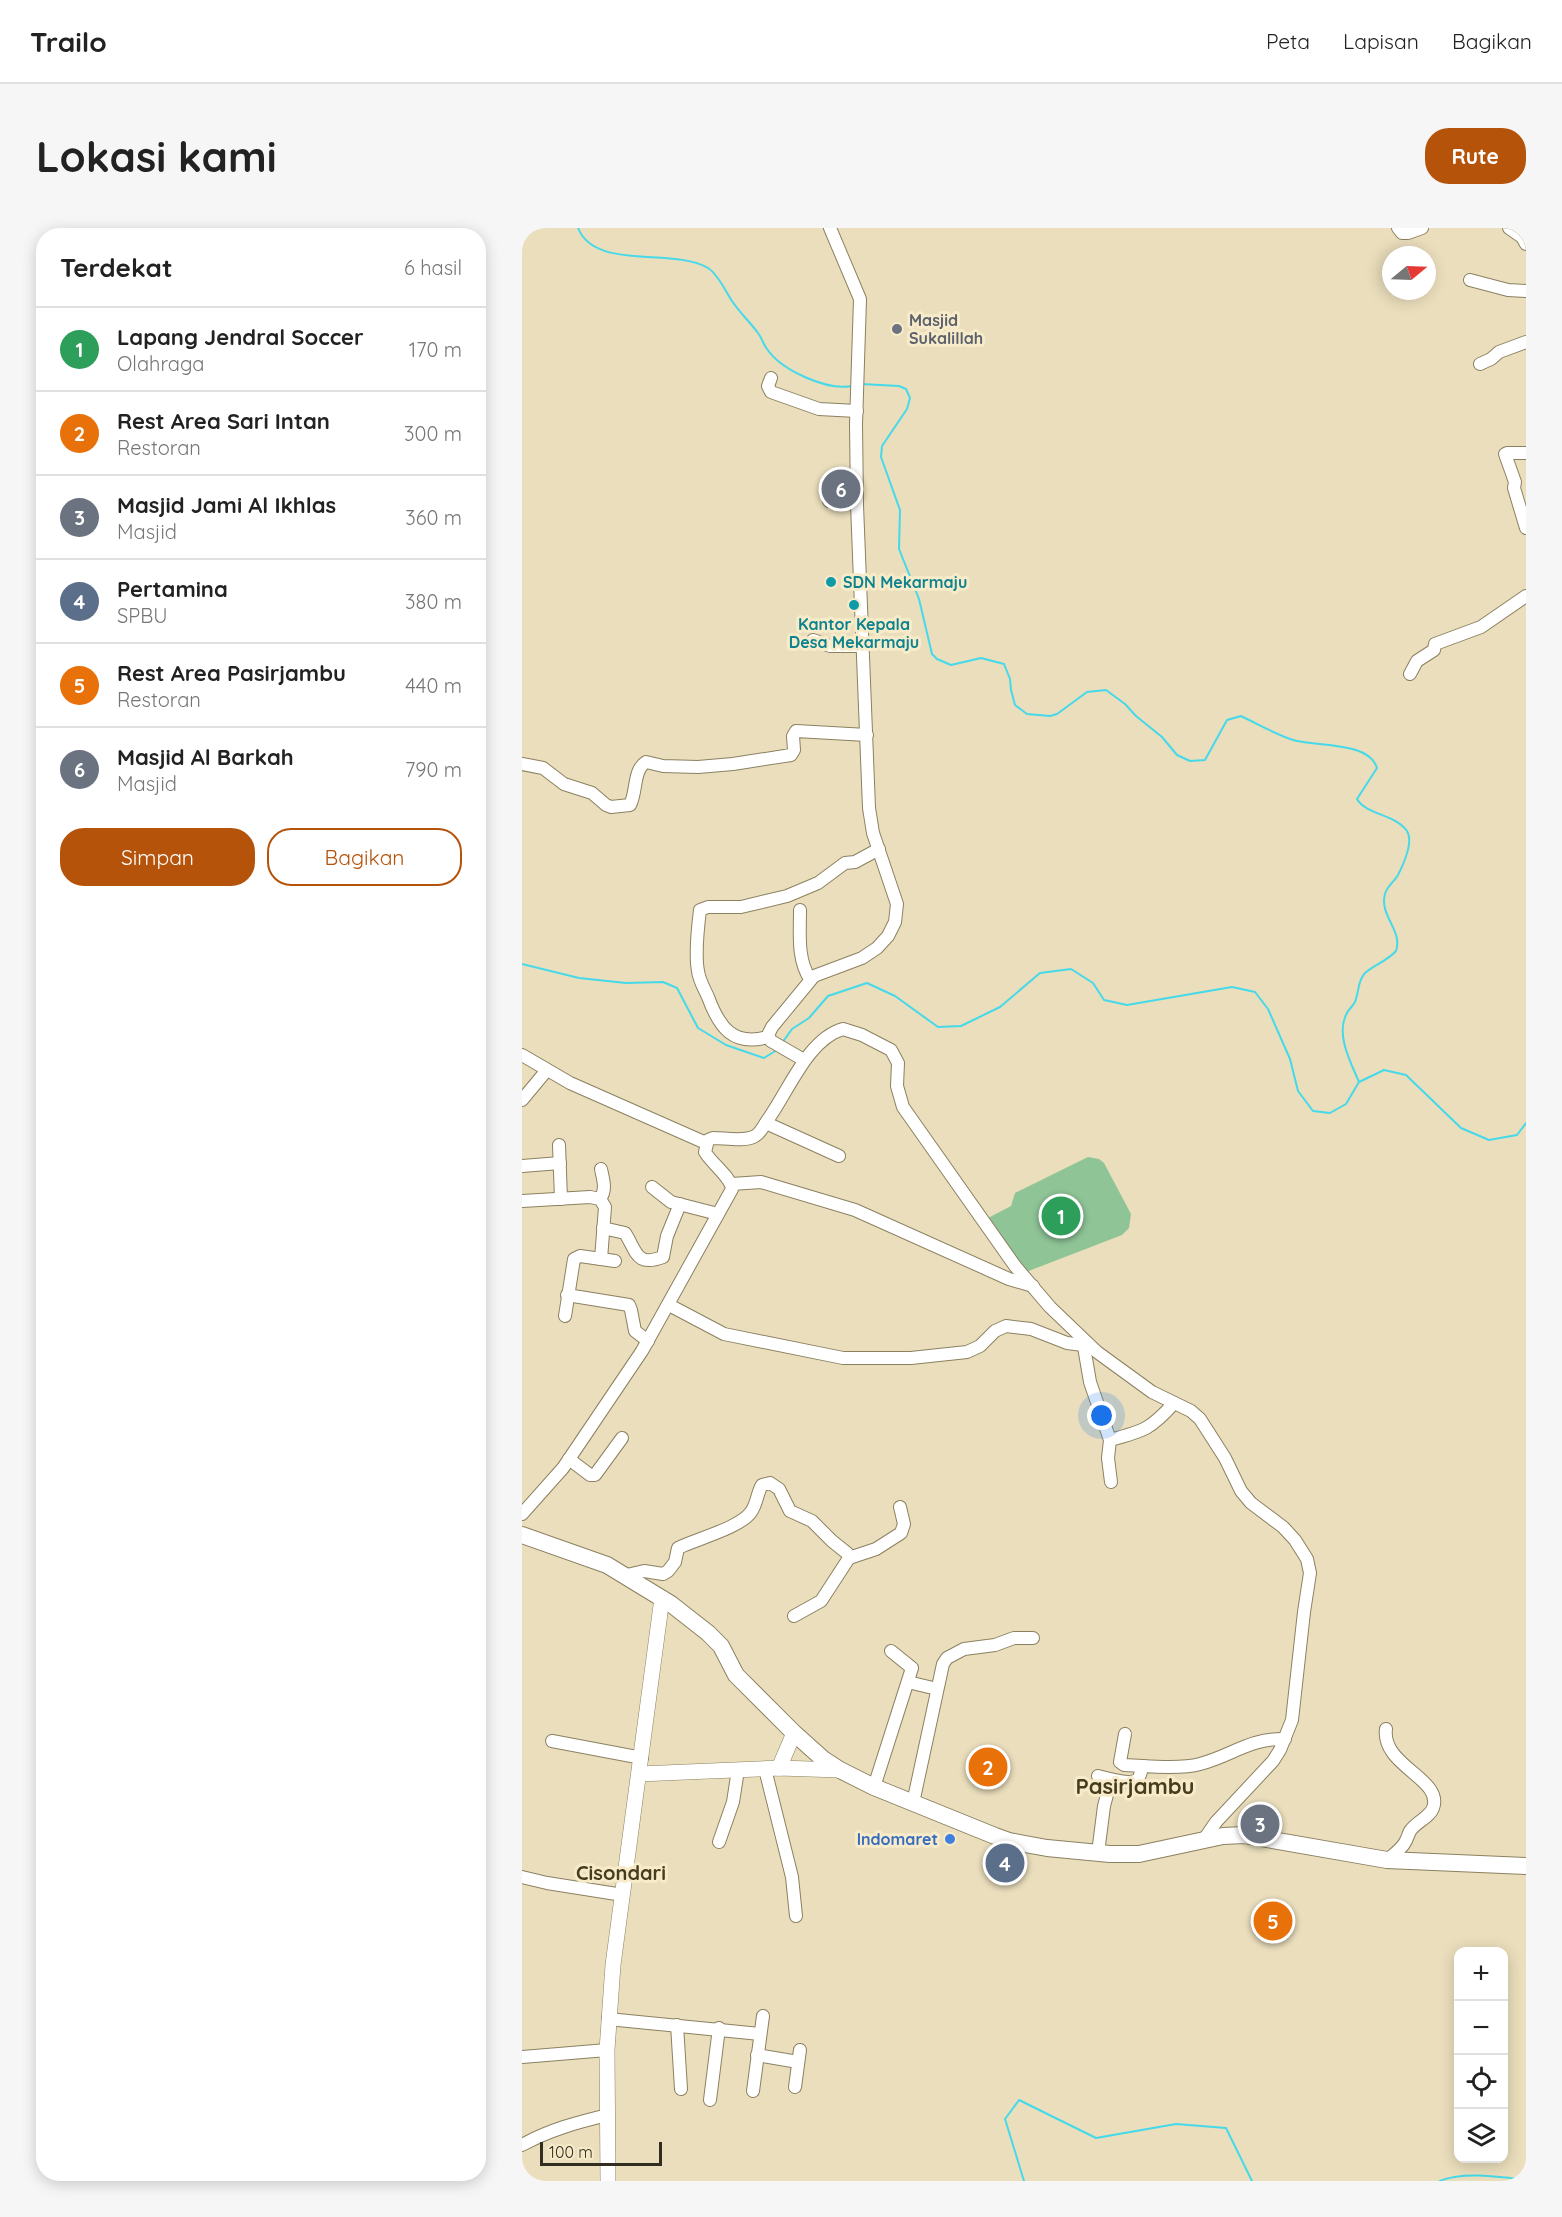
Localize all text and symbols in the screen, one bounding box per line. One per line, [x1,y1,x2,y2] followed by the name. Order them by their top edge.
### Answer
[30,24,107,59] text: Trailo
[1266,28,1310,54] text: Peta
[1343,28,1419,54] text: Lapisan
[1452,28,1532,54] text: Bagikan
[1425,128,1526,184] button: Rute
[36,130,277,183] text: Lokasi kami
[1382,246,1436,300] north arrow
[60,251,173,284] text: Terdekat
[404,255,462,280] text: 6 hasil
[909,310,983,348] place label: Masjid Sukalillah
[890,322,904,336] marker: Masjid Sukalillah
[117,323,364,351] text: Lapang Jendral Soccer
[76,337,83,362] text: 1
[409,337,462,362] text: 170 m
[117,351,204,376] text: Olahraga
[117,407,330,435] text: Rest Area Sari Intan
[74,421,85,446] text: 2
[404,421,462,446] text: 300 m
[117,435,201,460] text: Restoran
[822,466,860,512] pin: 6
[117,491,336,519] text: Masjid Jami Al Ikhlas
[74,505,85,530] text: 3
[405,505,462,530] text: 360 m
[117,519,177,544] text: Masjid
[843,572,967,592] place label: SDN Mekarmaju
[117,575,228,603] text: Pertamina
[824,575,838,589] marker: SDN Mekarmaju
[74,589,85,614] text: 4
[405,589,462,614] text: 380 m
[847,598,861,612] marker: Kantor Kepala Desa Mekarmaju
[117,603,167,628] text: SPBU
[789,614,919,652] place label: Kantor Kepala Desa Mekarmaju
[117,659,346,687] text: Rest Area Pasirjambu
[74,673,85,698] text: 5
[405,673,462,698] text: 440 m
[117,687,201,712] text: Restoran
[117,743,294,771] text: Masjid Al Barkah
[74,757,85,782] text: 6
[405,757,462,782] text: 790 m
[117,771,177,796] text: Masjid
[60,828,255,886] button: Simpan
[267,828,462,886] button: Bagikan
[1042,1194,1080,1238] pin: 1
[1087,1401,1116,1430] your location
[968,1744,1008,1790] pin: 2
[1076,1772,1194,1800] district label: Pasirjambu
[1240,1802,1280,1846] pin: 3
[857,1829,938,1849] place label: Indomaret
[943,1832,957,1846] marker: Indomaret
[986,1840,1024,1886] pin: 4
[576,1860,666,1885] district label: Cisondari
[1254,1898,1293,1944] pin: 5
[1454,1947,1508,2163] map controls
[1454,1947,1508,2001] button: +
[1454,2001,1508,2055] button: −
[1454,2055,1508,2109] button: locate
[1454,2109,1508,2163] button: layers
[540,2139,662,2166] scale bar
[549,2142,593,2162] text: 100 m

